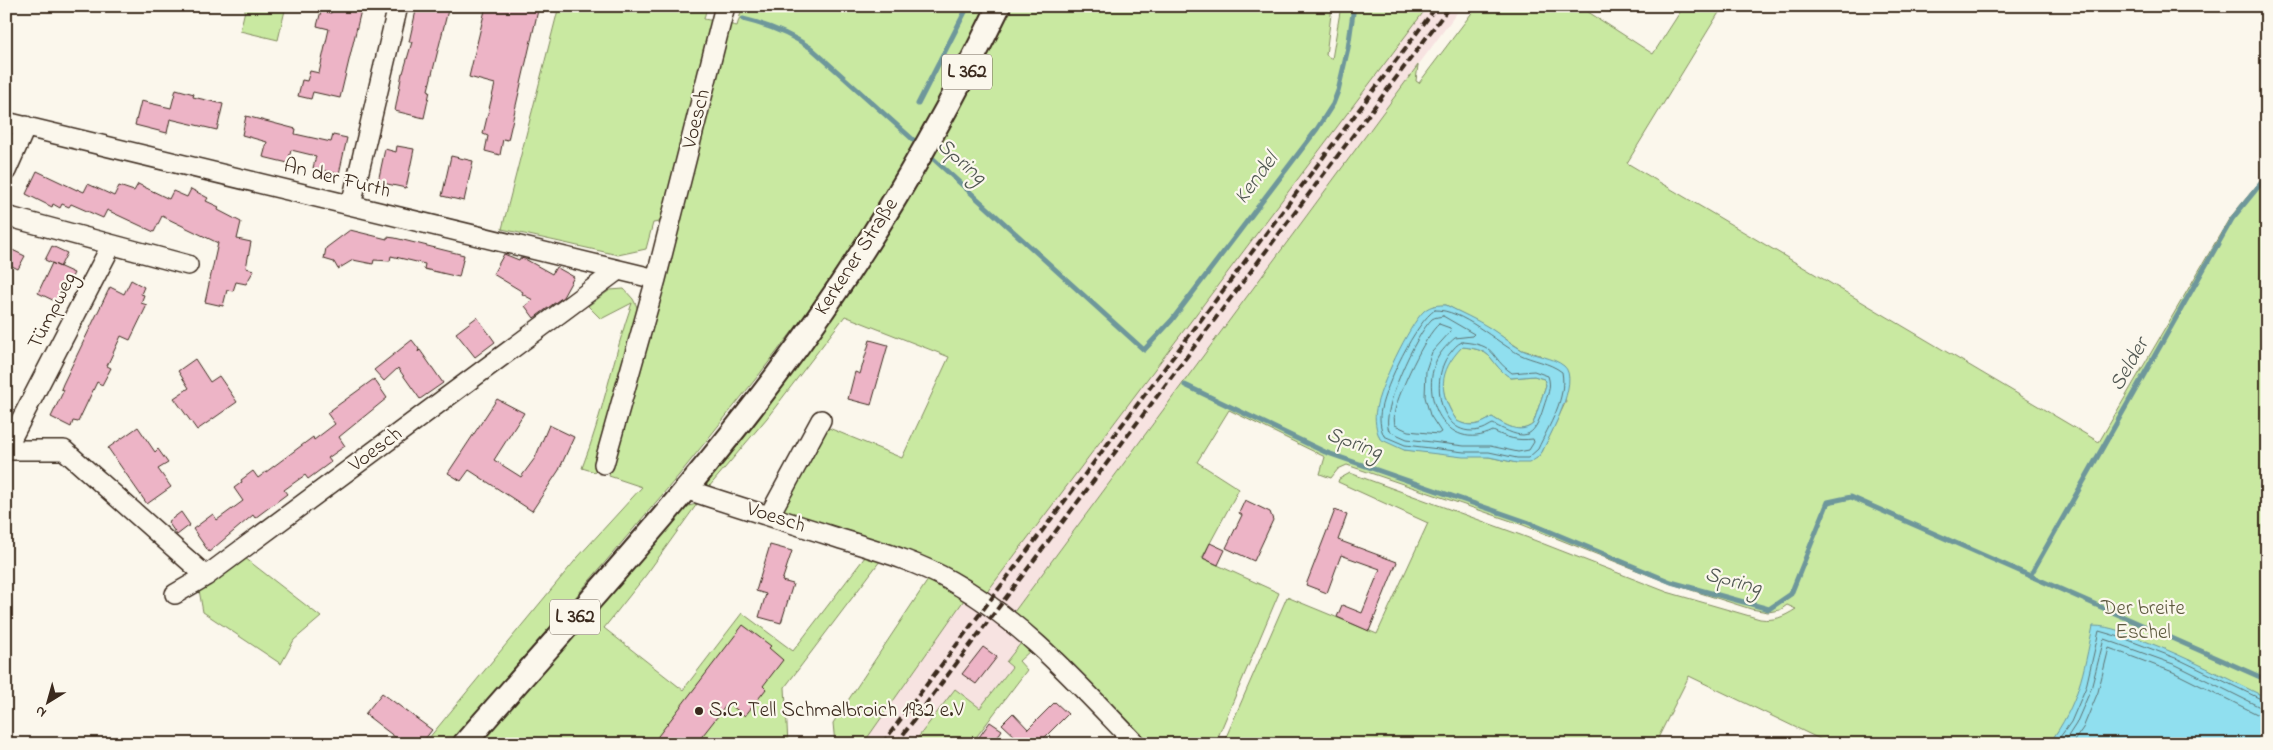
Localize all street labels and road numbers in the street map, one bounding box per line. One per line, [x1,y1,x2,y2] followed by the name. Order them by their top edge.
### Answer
[942,54,992,90] road number: L 362
[675,86,719,153] street label: Voesch
[280,151,394,207] street label: An der Furth
[808,192,907,322] street label: Kerkener Straße
[21,267,87,356] street label: Tümpweg
[342,420,409,481] street label: Voesch
[742,494,809,542] street label: Voesch
[550,600,600,634] road number: L 362

